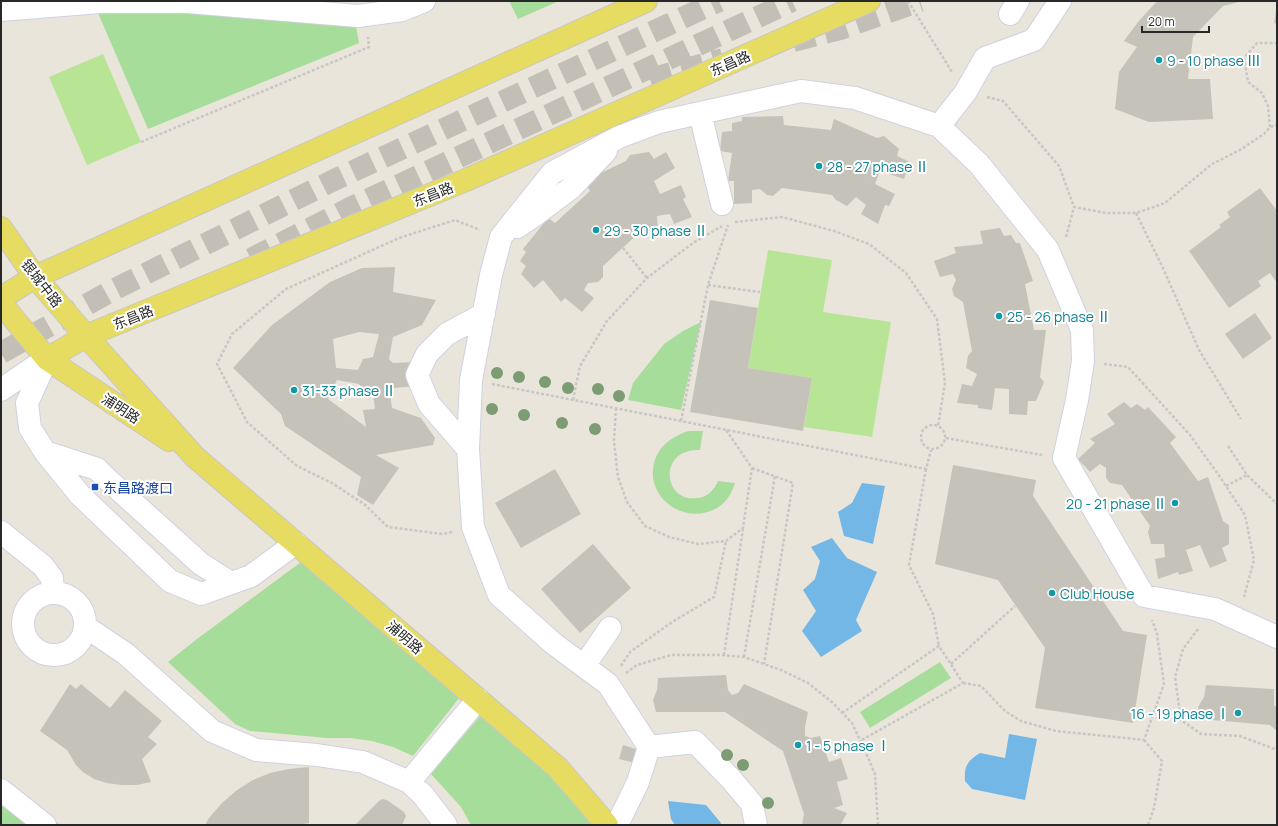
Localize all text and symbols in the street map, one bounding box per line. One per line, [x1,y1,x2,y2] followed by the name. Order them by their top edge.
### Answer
[1142,8,1209,34] scale bar
[1148,13,1175,30] text: 20 m
[707,46,753,80] street label: 东昌路
[1167,51,1261,70] place label: 9 - 10 phase Ⅲ
[1154,55,1164,65] marker: 9 - 10 phase Ⅲ
[827,157,929,176] place label: 28 - 27 phase Ⅱ
[814,161,824,171] marker: 28 - 27 phase Ⅱ
[410,177,456,211] street label: 东昌路
[604,221,708,240] place label: 29 - 30 phase Ⅱ
[591,225,601,235] marker: 29 - 30 phase Ⅱ
[17,255,67,311] street label: 银城中路
[110,300,156,334] street label: 东昌路
[1007,307,1111,326] place label: 25 - 26 phase Ⅱ
[994,311,1004,321] marker: 25 - 26 phase Ⅱ
[302,381,396,400] place label: 31-33 phase Ⅱ
[289,385,299,395] marker: 31-33 phase Ⅱ
[98,389,144,427] street label: 浦明路
[103,478,173,497] place label: 东昌路渡口
[90,482,100,492] marker: 东昌路渡口
[1066,494,1167,513] place label: 20 - 21 phase Ⅱ
[1170,498,1180,508] marker: 20 - 21 phase Ⅱ
[1060,584,1134,603] place label: Club House
[1047,588,1057,598] marker: Club House
[383,616,427,658] street label: 浦明路
[1131,704,1230,723] place label: 16 - 19 phase Ⅰ
[1233,708,1243,718] marker: 16 - 19 phase Ⅰ
[806,736,891,755] place label: 1 - 5 phase Ⅰ
[793,740,803,750] marker: 1 - 5 phase Ⅰ

